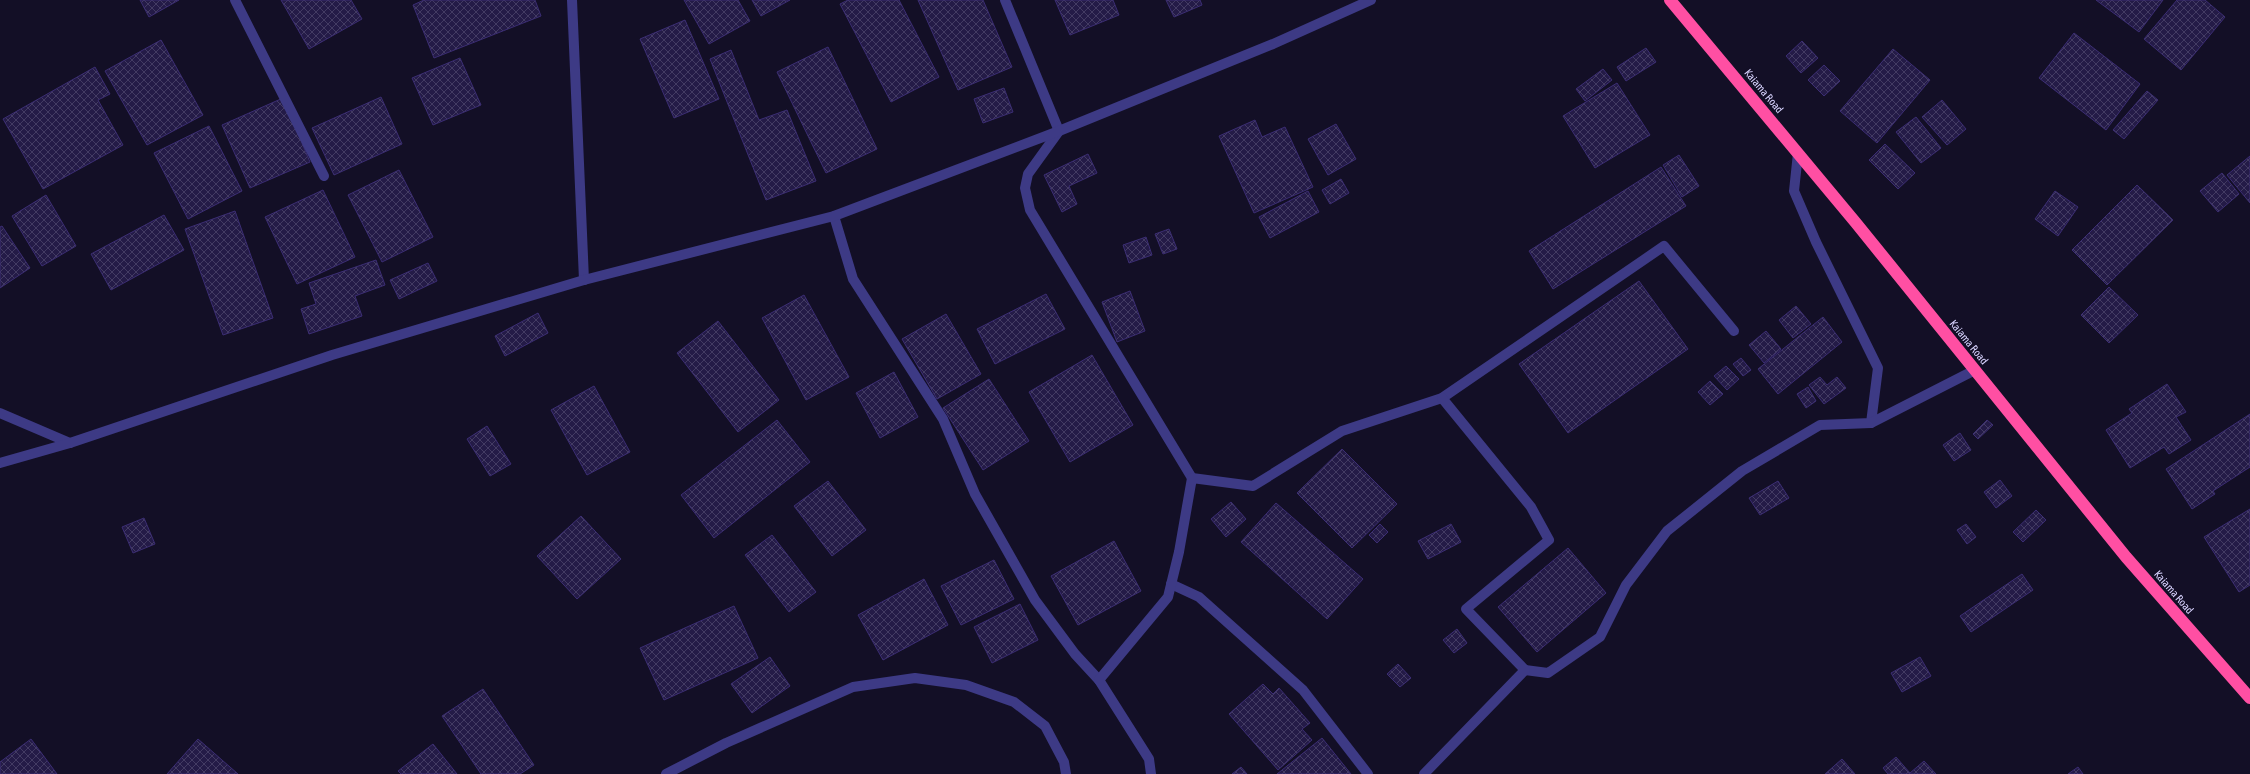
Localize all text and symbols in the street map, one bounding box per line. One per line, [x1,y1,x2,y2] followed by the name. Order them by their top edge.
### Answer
[1742,67,1786,115] street label: Kaiama Road
[1948,317,1990,367] street label: Kaiama Road
[2152,568,2196,616] street label: Kaiama Road

